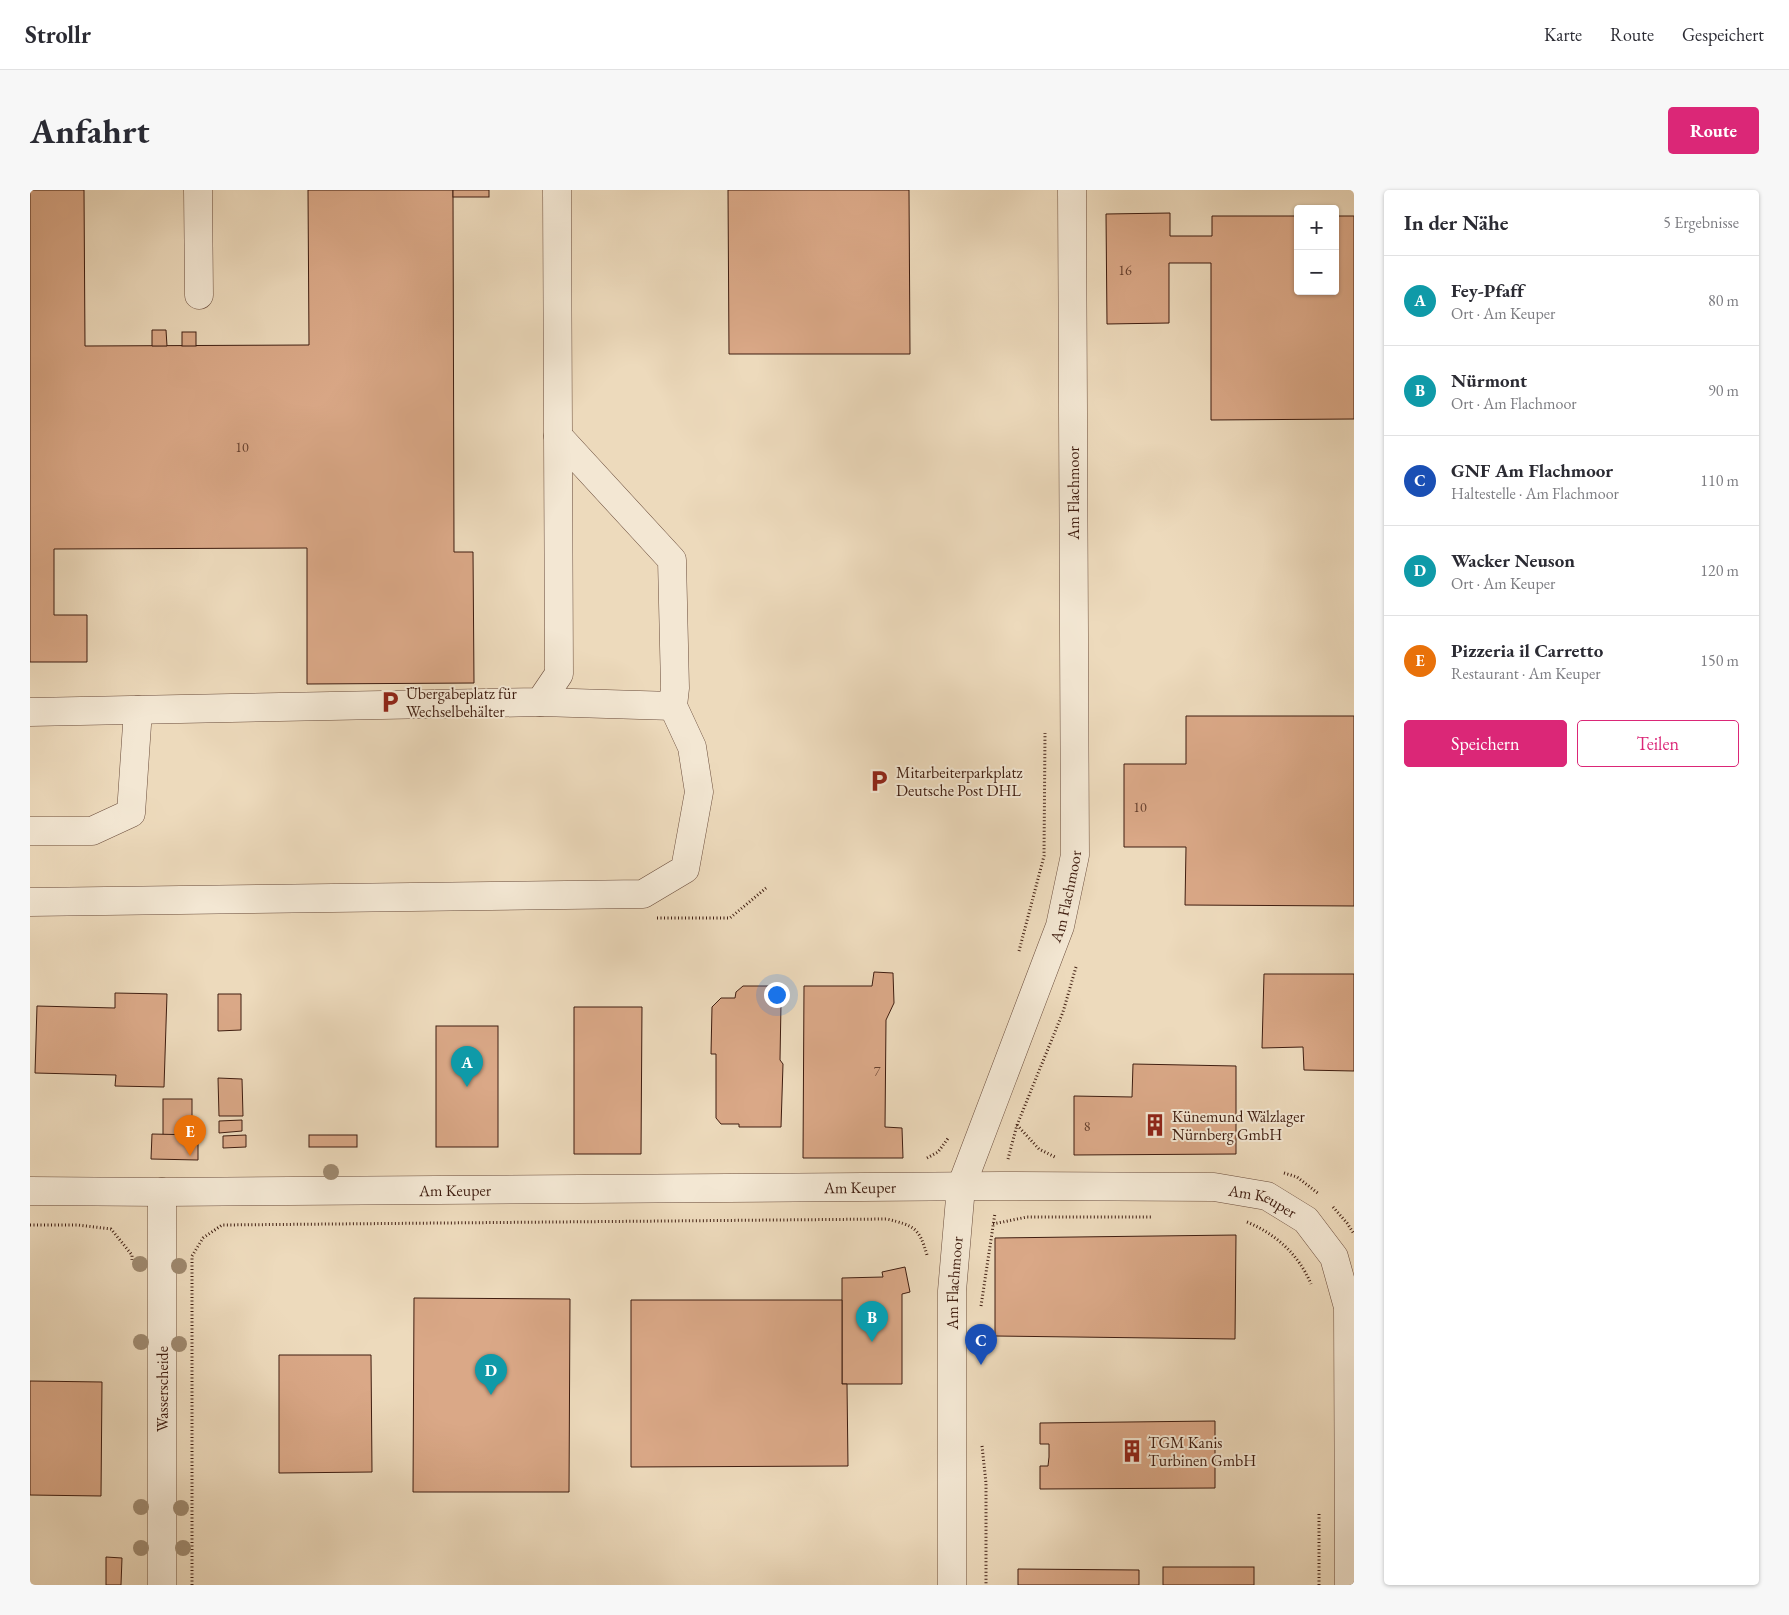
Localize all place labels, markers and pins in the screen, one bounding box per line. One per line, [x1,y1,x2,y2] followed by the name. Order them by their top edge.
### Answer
[406,683,518,722] place label: Übergabeplatz für Wechselbehälter
[377,689,403,715] parking icon: Übergabeplatz für Wechselbehälter
[896,762,1023,801] place label: Mitarbeiterparkplatz Deutsche Post DHL
[866,768,892,794] parking icon: Mitarbeiterparkplatz Deutsche Post DHL
[451,1046,483,1087] pin: A
[1172,1106,1305,1145] place label: Künemund Wälzlager Nürnberg GmbH
[1142,1112,1168,1138] building icon: Künemund Wälzlager Nürnberg GmbH
[174,1115,206,1156] pin: E
[856,1301,888,1342] pin: B
[965,1324,997,1365] pin: C
[475,1354,507,1395] pin: D
[1148,1432,1256,1471] place label: TGM Kanis Turbinen GmbH
[1119,1438,1145,1464] building icon: TGM Kanis Turbinen GmbH

